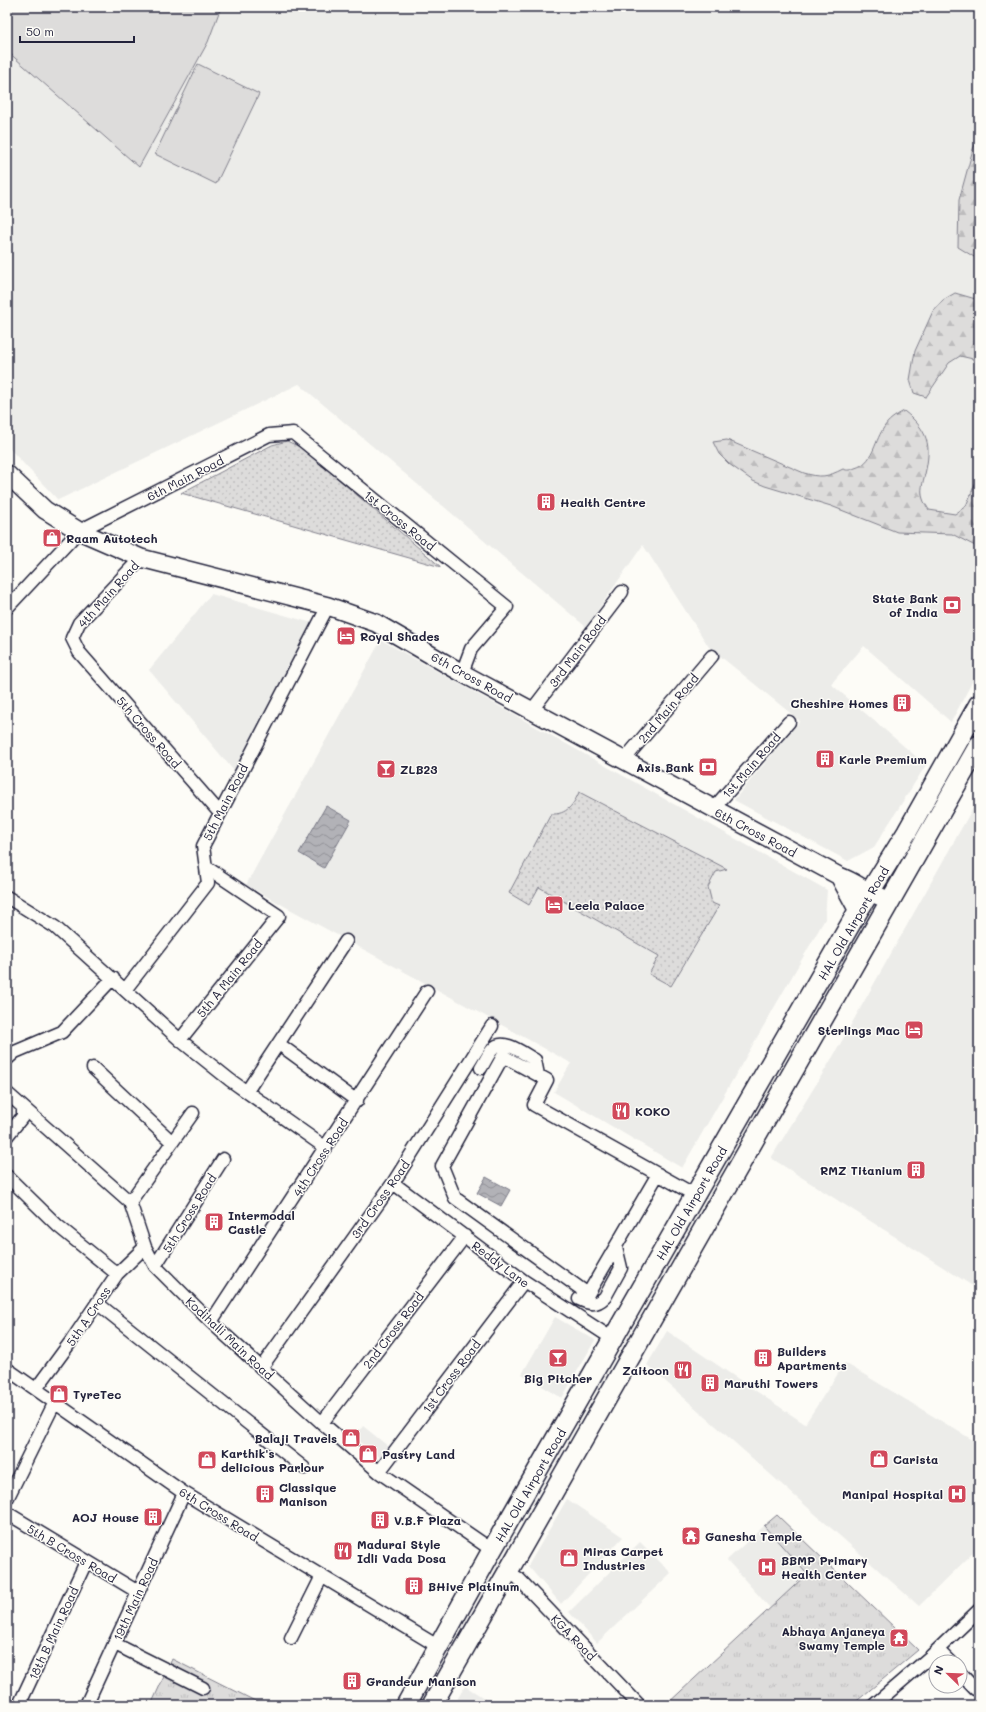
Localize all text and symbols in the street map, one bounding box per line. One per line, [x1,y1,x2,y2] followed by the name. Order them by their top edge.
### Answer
[20,18,134,44] scale bar
[26,23,54,39] text: 50 m
[144,452,227,504] street label: 6th Main Road
[361,486,439,554] street label: 1st Cross Road
[535,491,557,513] building icon: Health Centre
[560,494,646,510] place label: Health Centre
[41,527,63,549] shop icon: Raam Autotech
[66,530,157,546] place label: Raam Autotech
[74,557,142,631] street label: 4th Main Road
[872,590,938,620] place label: State Bank of India
[941,594,963,616] bank icon: State Bank of India
[545,612,609,690] street label: 3rd Main Road
[335,625,357,647] hotel icon: Royal Shades
[360,628,440,644] place label: Royal Shades
[429,648,516,706] street label: 6th Cross Road
[634,670,702,746] street label: 2nd Main Road
[891,692,913,714] building icon: Cheshire Homes
[113,693,185,771] street label: 5th Cross Road
[790,695,888,711] place label: Cheshire Homes
[718,729,784,801] street label: 1st Main Road
[814,748,836,770] building icon: Karle Premium
[839,751,927,767] place label: Karle Premium
[697,756,719,778] bank icon: Axis Bank
[375,758,397,780] bar icon: ZLB23
[636,759,694,775] place label: Axis Bank
[199,761,251,843] street label: 5th Main Road
[400,761,437,777] place label: ZLB23
[712,804,800,860] street label: 6th Cross Road
[814,863,892,983] street label: HAL Old Airport Road
[543,894,565,916] hotel icon: Leela Palace
[568,897,645,913] place label: Leela Palace
[193,935,266,1020] street label: 5th A Main Road
[903,1019,925,1041] hotel icon: Sterlings Mac
[818,1022,900,1038] place label: Sterlings Mac
[610,1100,632,1122] restaurant icon: KOKO
[635,1103,671,1119] place label: KOKO
[289,1115,351,1199] street label: 4th Cross Road
[652,1143,730,1263] street label: HAL Old Airport Road
[347,1157,413,1241] street label: 3rd Cross Road
[905,1159,927,1181] building icon: RMZ Titanium
[820,1162,902,1178] place label: RMZ Titanium
[158,1170,220,1255] street label: 5th Cross Road
[228,1207,295,1237] place label: Intermodal Castle
[203,1211,225,1233] building icon: Intermodal Castle
[469,1237,533,1291] street label: Reddy Lane
[62,1283,114,1349] street label: 5th A Cross
[359,1288,427,1372] street label: 2nd Cross Road
[183,1293,278,1383] street label: Kodihalli Main Road
[418,1336,484,1416] street label: 1st Cross Road
[777,1343,847,1373] place label: Builders Apartments
[547,1347,569,1369] bar icon: Big Pitcher
[752,1347,774,1369] building icon: Builders Apartments
[672,1359,694,1381] restaurant icon: Zaitoon
[622,1362,669,1378] place label: Zaitoon
[524,1370,592,1386] place label: Big Pitcher
[699,1372,721,1394] building icon: Maruthi Towers
[724,1375,818,1391] place label: Maruthi Towers
[48,1383,70,1405] shop icon: TyreTec
[73,1386,121,1402] place label: TyreTec
[491,1425,569,1545] street label: HAL Old Airport Road
[340,1427,362,1449] shop icon: Balaji Travels
[254,1430,337,1446] place label: Balaji Travels
[357,1443,379,1465] shop icon: Pastry Land
[221,1445,324,1475] place label: Karthik's delicious Parlour
[382,1446,455,1462] place label: Pastry Land
[868,1448,890,1470] shop icon: Carista
[196,1449,218,1471] shop icon: Karthik's delicious Parlour
[893,1451,938,1467] place label: Carista
[279,1479,336,1509] place label: Classique Manison
[176,1483,262,1545] street label: 6th Cross Road
[254,1483,276,1505] building icon: Classique Manison
[946,1483,968,1505] hospital icon: Manipal Hospital
[842,1486,943,1502] place label: Manipal Hospital
[142,1506,164,1528] building icon: AOJ House
[72,1509,139,1525] place label: AOJ House
[369,1509,391,1531] building icon: V.B.F Plaza
[394,1512,461,1528] place label: V.B.F Plaza
[24,1520,120,1586] street label: 5th B Cross Road
[680,1525,702,1547] temple icon: Ganesha Temple
[705,1528,802,1544] place label: Ganesha Temple
[357,1536,446,1566] place label: Madurai Style Idli Vada Dosa
[332,1540,354,1562] restaurant icon: Madurai Style Idli Vada Dosa
[583,1543,663,1573] place label: Miras Carpet Industries
[558,1547,580,1569] shop icon: Miras Carpet Industries
[781,1552,868,1582] place label: BBMP Primary Health Center
[109,1555,161,1643] street label: 19th Main Road
[756,1556,778,1578] hospital icon: BBMP Primary Health Center
[403,1575,425,1597] building icon: BHive Platinum
[428,1578,519,1594] place label: BHive Platinum
[24,1584,82,1682] street label: 18th B Main Road
[548,1611,600,1664] street label: KGA Road
[781,1623,885,1653] place label: Abhaya Anjaneya Swamy Temple
[888,1627,910,1649] temple icon: Abhaya Anjaneya Swamy Temple
[928,1654,968,1694] north arrow
[930,1663,947,1677] text: N
[341,1670,363,1692] building icon: Grandeur Manison
[366,1673,476,1689] place label: Grandeur Manison

